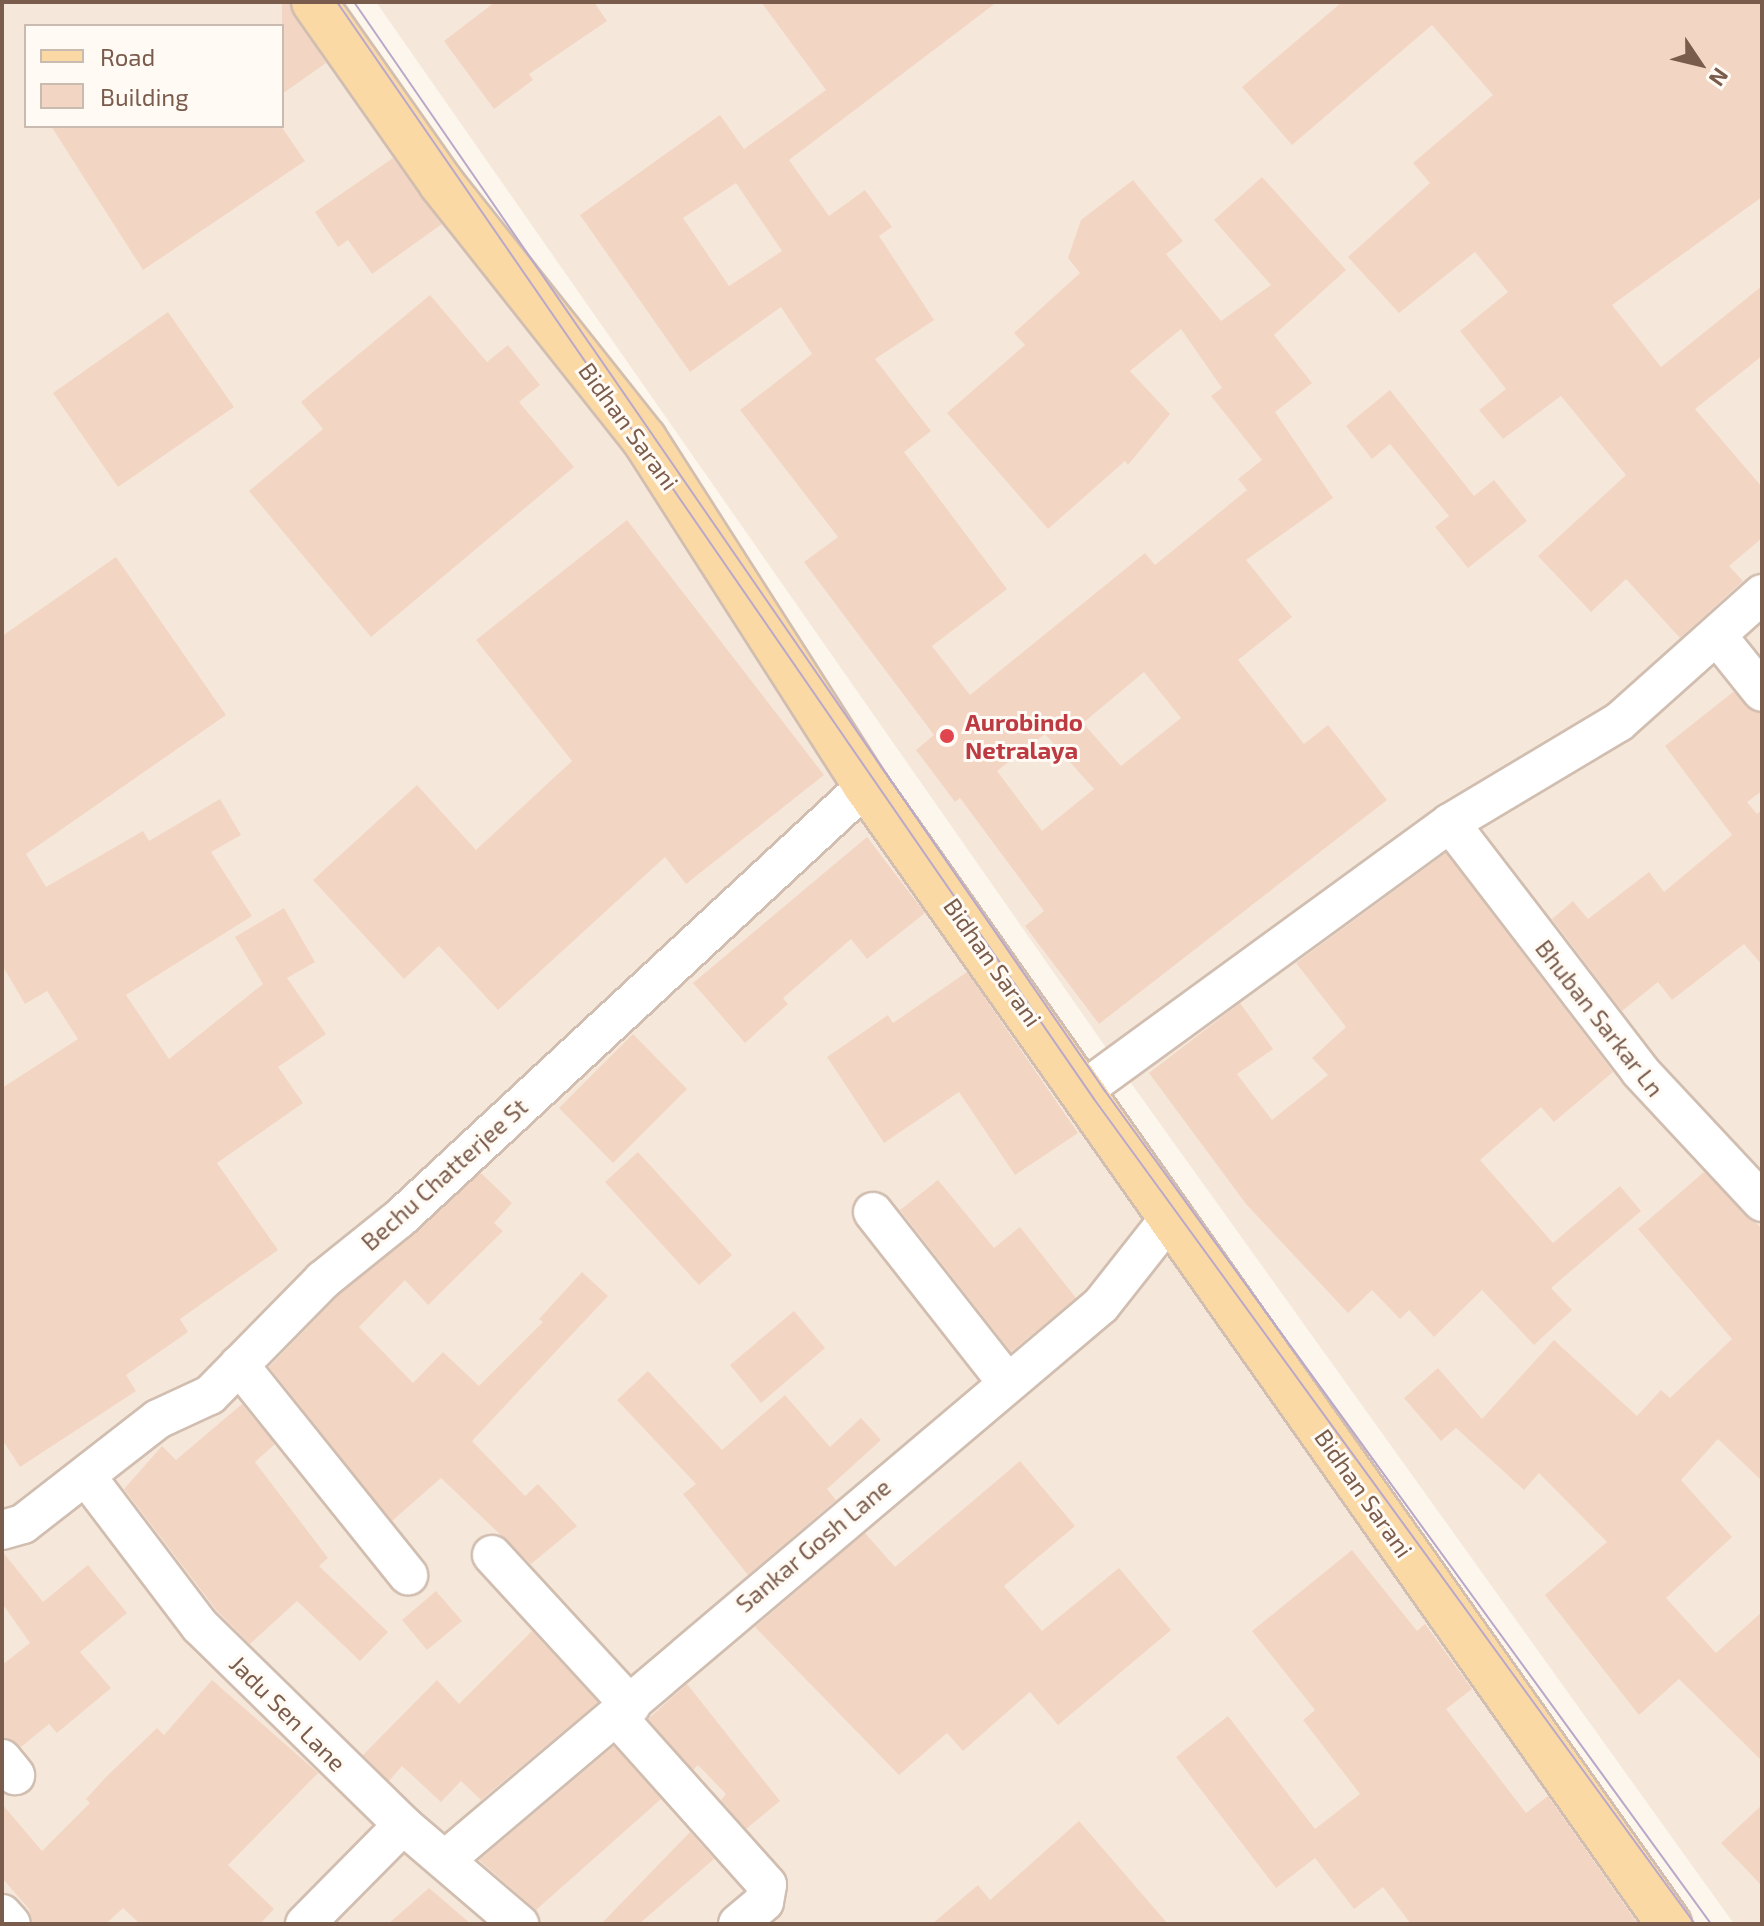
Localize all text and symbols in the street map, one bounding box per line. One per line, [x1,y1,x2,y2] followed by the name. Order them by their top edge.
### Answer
[24,24,284,128] legend
[1660,24,1740,104] north arrow
[100,42,155,71] text: Road
[1704,64,1735,92] text: N
[100,82,189,111] text: Building
[573,357,685,495] street label: Bidhan Sarani
[965,708,1083,764] place label: Aurobindo Netralaya
[936,725,958,747] marker: Aurobindo Netralaya
[938,892,1048,1032] street label: Bidhan Sarani
[1530,934,1670,1102] street label: Bhuban Sarkar Ln
[355,1092,533,1256] street label: Bechu Chatterjee St
[1309,1423,1419,1563] street label: Bidhan Sarani
[730,1472,896,1618] street label: Sankar Gosh Lane
[224,1649,352,1777] street label: Jadu Sen Lane

